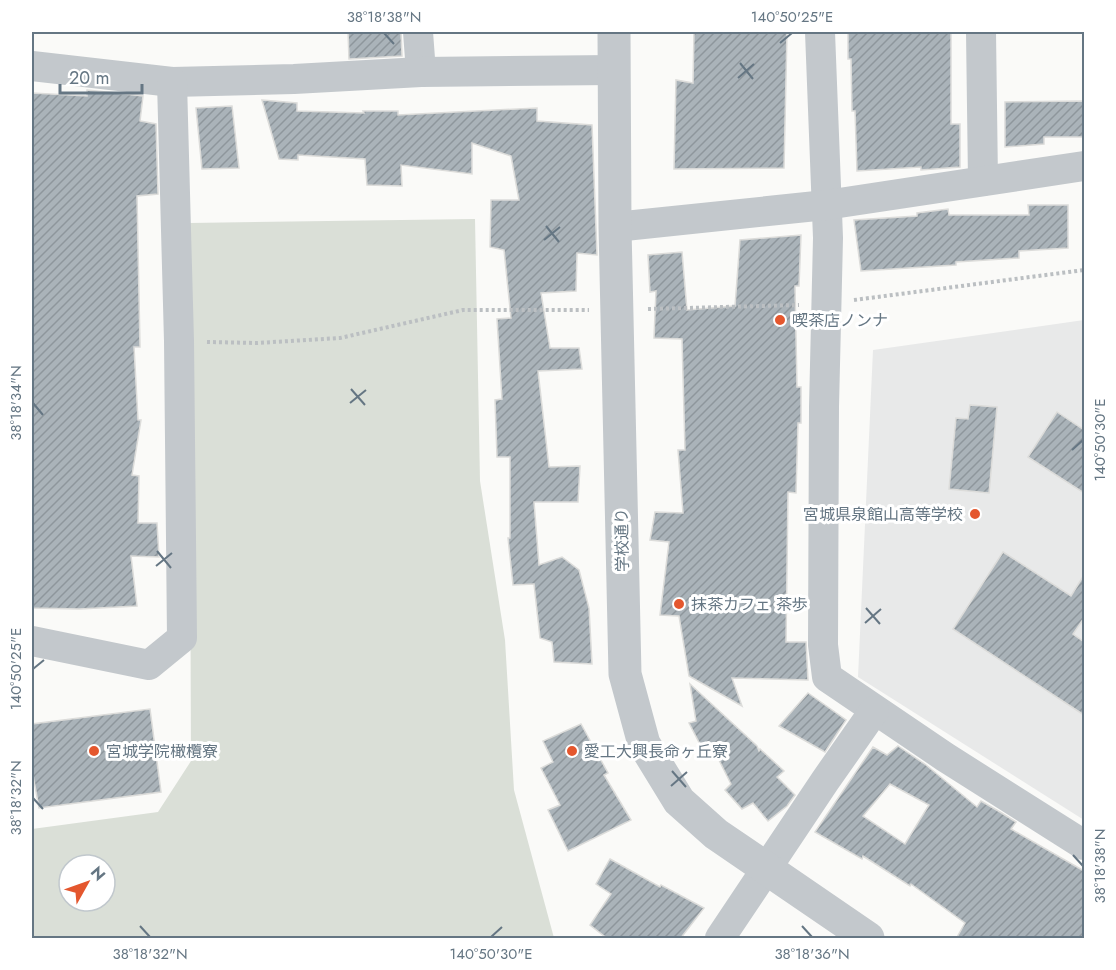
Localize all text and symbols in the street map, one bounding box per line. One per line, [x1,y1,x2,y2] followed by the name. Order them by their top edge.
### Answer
[347,6,421,28] text: 38°18'38"N
[751,6,833,28] text: 140°50'25"E
[60,57,142,95] scale bar
[69,65,109,91] text: 20 m
[792,309,888,332] place label: 喫茶店ノンナ
[773,313,787,327] marker: 喫茶店ノンナ
[5,365,27,441] text: 38°18'34"N
[1089,399,1111,481] text: 140°50'30"E
[803,503,963,526] place label: 宮城県泉館山高等学校
[968,507,982,521] marker: 宮城県泉館山高等学校
[610,508,634,572] street label: 学校通り
[691,593,808,616] place label: 抹茶カフェ 茶歩
[672,597,686,611] marker: 抹茶カフェ 茶歩
[5,628,27,710] text: 140°50'25"E
[106,740,218,763] place label: 宮城学院橄欖寮
[584,740,728,763] place label: 愛工大興長命ヶ丘寮
[87,744,101,758] marker: 宮城学院橄欖寮
[565,744,579,758] marker: 愛工大興長命ヶ丘寮
[5,760,27,836] text: 38°18'32"N
[1089,829,1111,903] text: 38°18'38"N
[57,853,117,913] north arrow
[85,861,111,886] text: N
[112,943,188,965] text: 38°18'32"N
[450,943,532,965] text: 140°50'30"E
[774,943,850,965] text: 38°18'36"N

